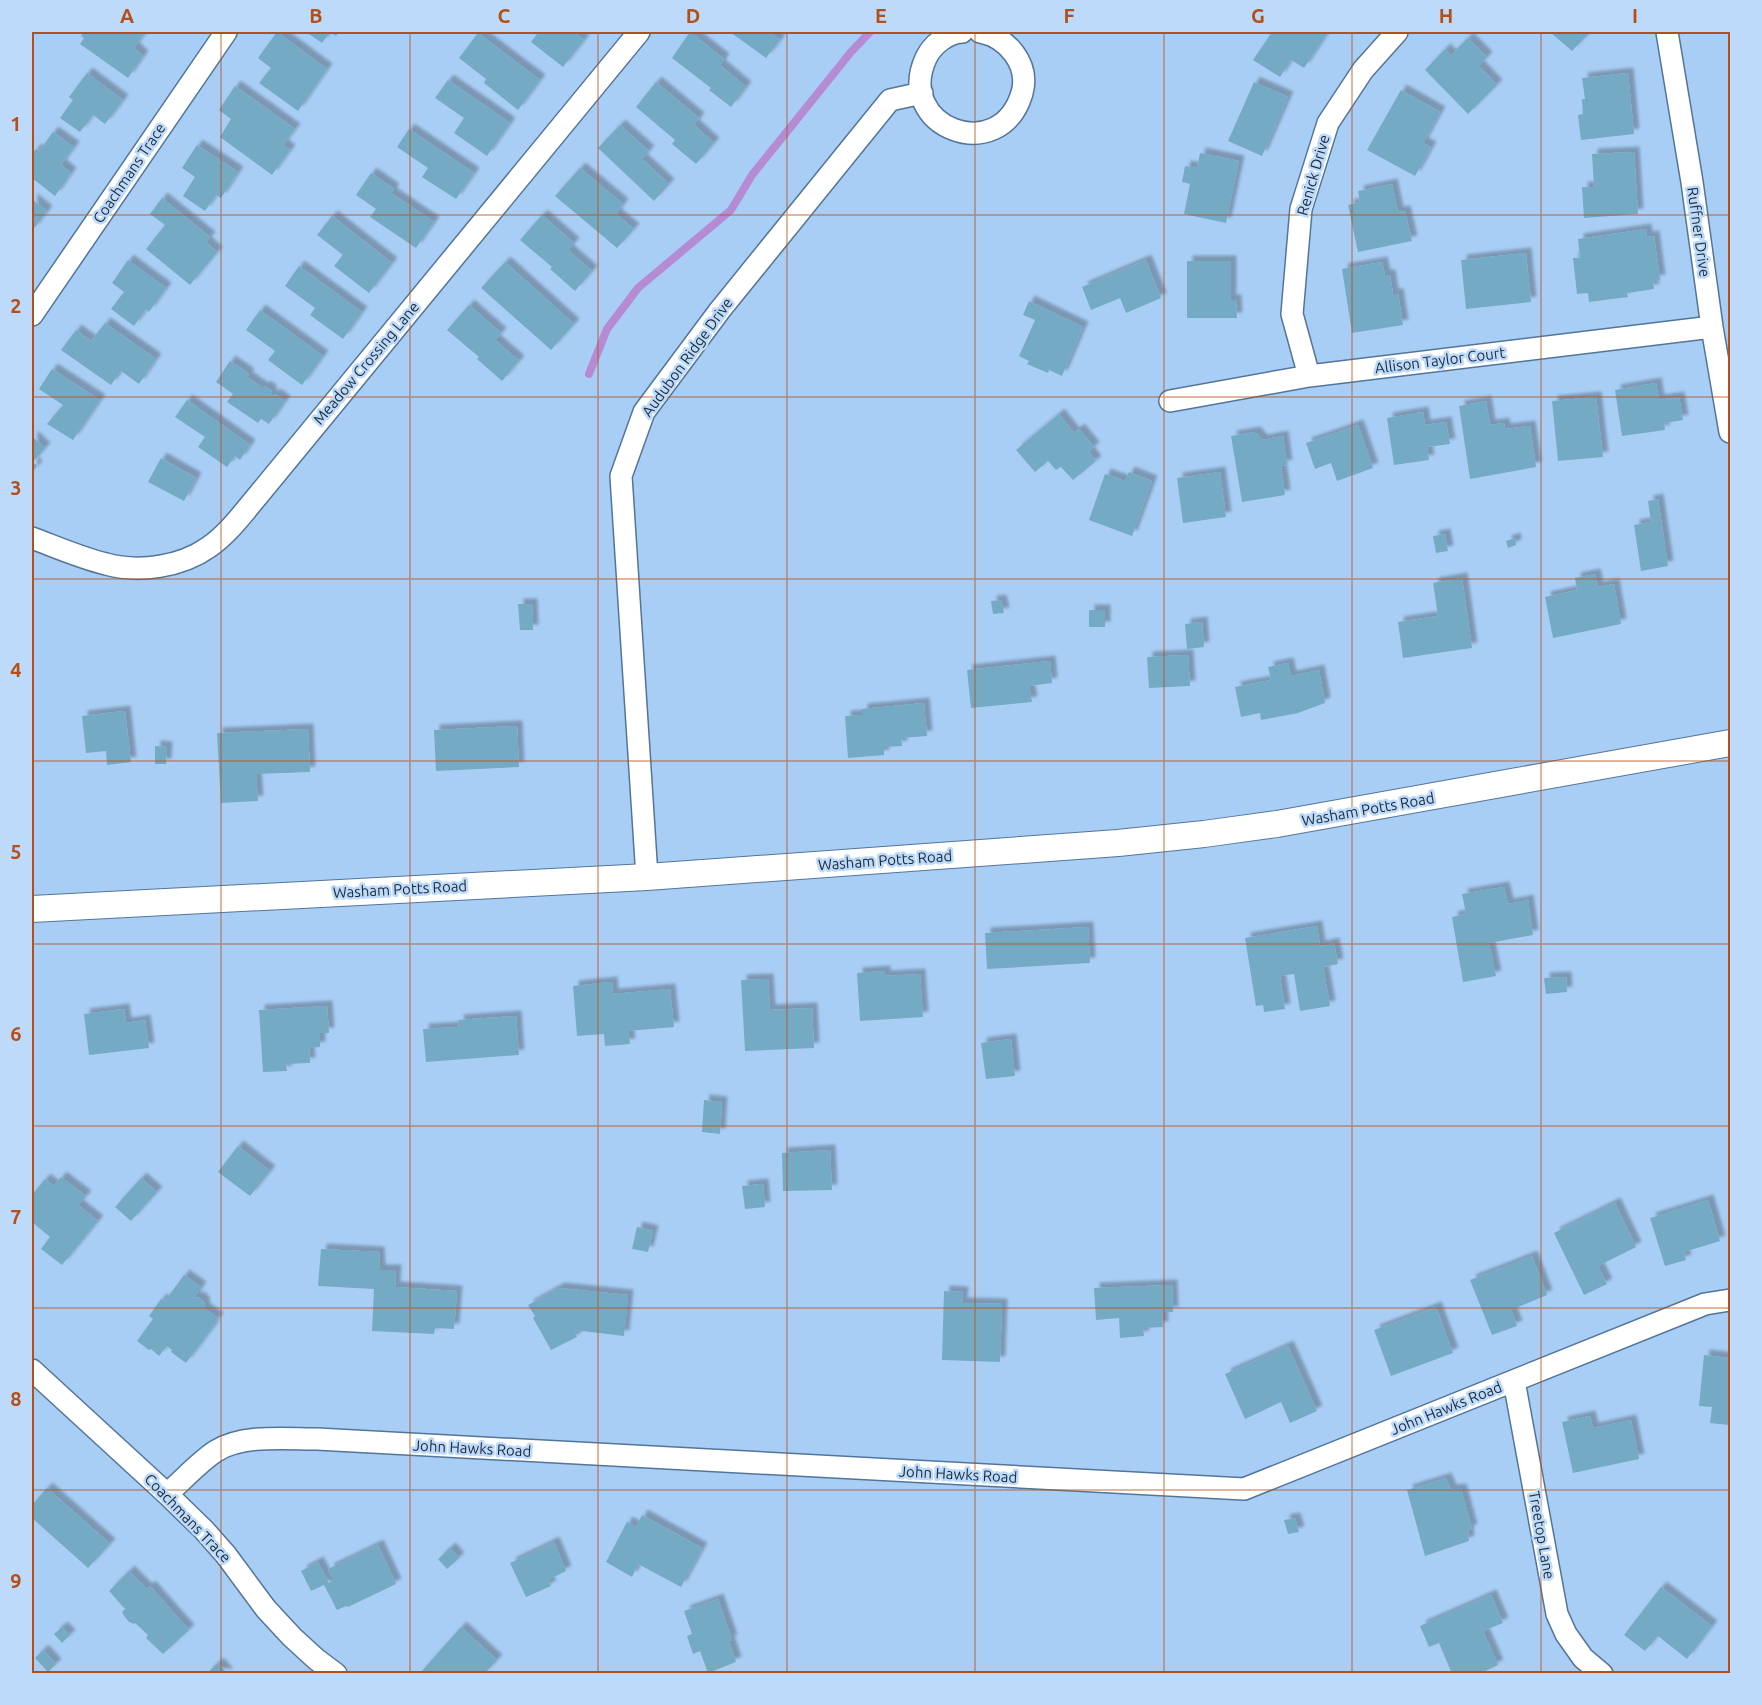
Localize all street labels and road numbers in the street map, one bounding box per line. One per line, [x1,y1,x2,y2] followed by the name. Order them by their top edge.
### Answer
[89,120,169,226] street label: Coachmans Trace
[1293,133,1333,217] street label: Renick Drive
[1684,186,1714,278] street label: Ruffner Drive
[638,294,736,420] street label: Audubon Ridge Drive
[310,298,422,428] street label: Meadow Crossing Lane
[1374,344,1506,376] street label: Allison Taylor Court
[1300,789,1436,829] street label: Washam Potts Road
[817,847,953,873] street label: Washam Potts Road
[332,877,468,901] street label: Washam Potts Road
[1388,1378,1504,1438] street label: John Hawks Road
[412,1436,532,1460] street label: John Hawks Road
[898,1462,1018,1486] street label: John Hawks Road
[141,1470,235,1566] street label: Coachmans Trace
[1526,1490,1558,1580] street label: Treetop Lane

